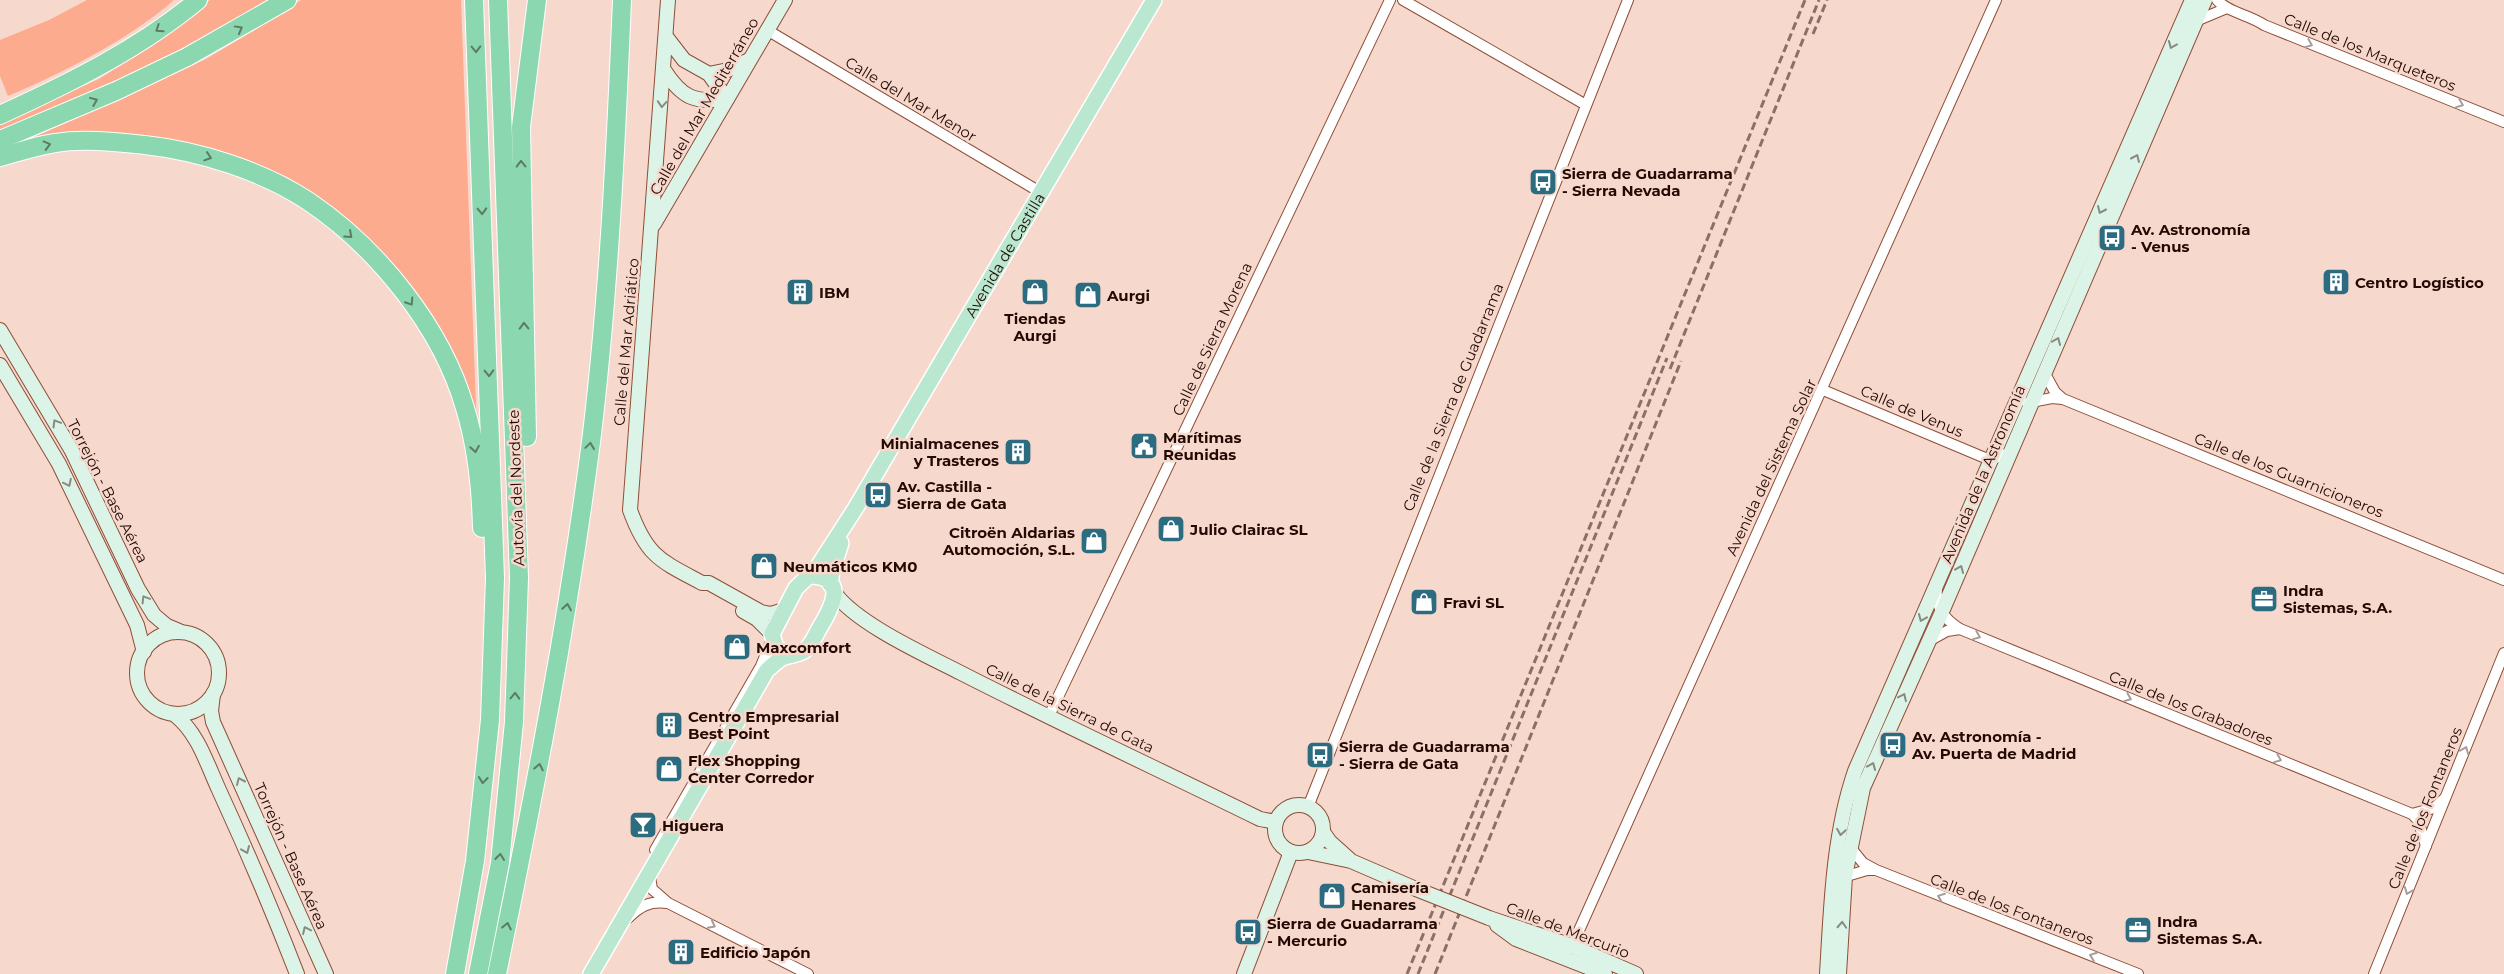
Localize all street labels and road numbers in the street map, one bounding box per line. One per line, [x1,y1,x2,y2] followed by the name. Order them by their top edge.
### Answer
[2281,9,2459,95] street label: Calle de los Marqueteros
[645,14,763,198] street label: Calle del Mar Mediterráneo
[842,52,980,146] street label: Calle del Mar Menor
[960,189,1048,321] street label: Avenida de Castilla
[609,257,643,427] street label: Calle del Mar Adriático
[1168,259,1256,419] street label: Calle de Sierra Morena
[1398,280,1508,514] street label: Calle de la Sierra de Guadarrama
[1722,375,1820,559] street label: Avenida del Sistema Solar
[1858,381,1966,441] street label: Calle de Venus
[1937,382,2029,566] street label: Avenida de la Astronomía
[504,409,528,567] street label: Autovía del Nordeste
[63,416,153,566] street label: Torrejón - Base Aérea
[2192,428,2386,522] street label: Calle de los Guarnicioneros
[983,659,1157,757] street label: Calle de la Sierra de Gata
[2106,666,2276,750] street label: Calle de los Grabadores
[2384,724,2466,892] street label: Calle de los Fontaneros
[250,780,332,932] street label: Torrejón - Base Aérea
[1928,869,2096,949] street label: Calle de los Fontaneros
[1504,898,1632,962] street label: Calle de Mercurio

